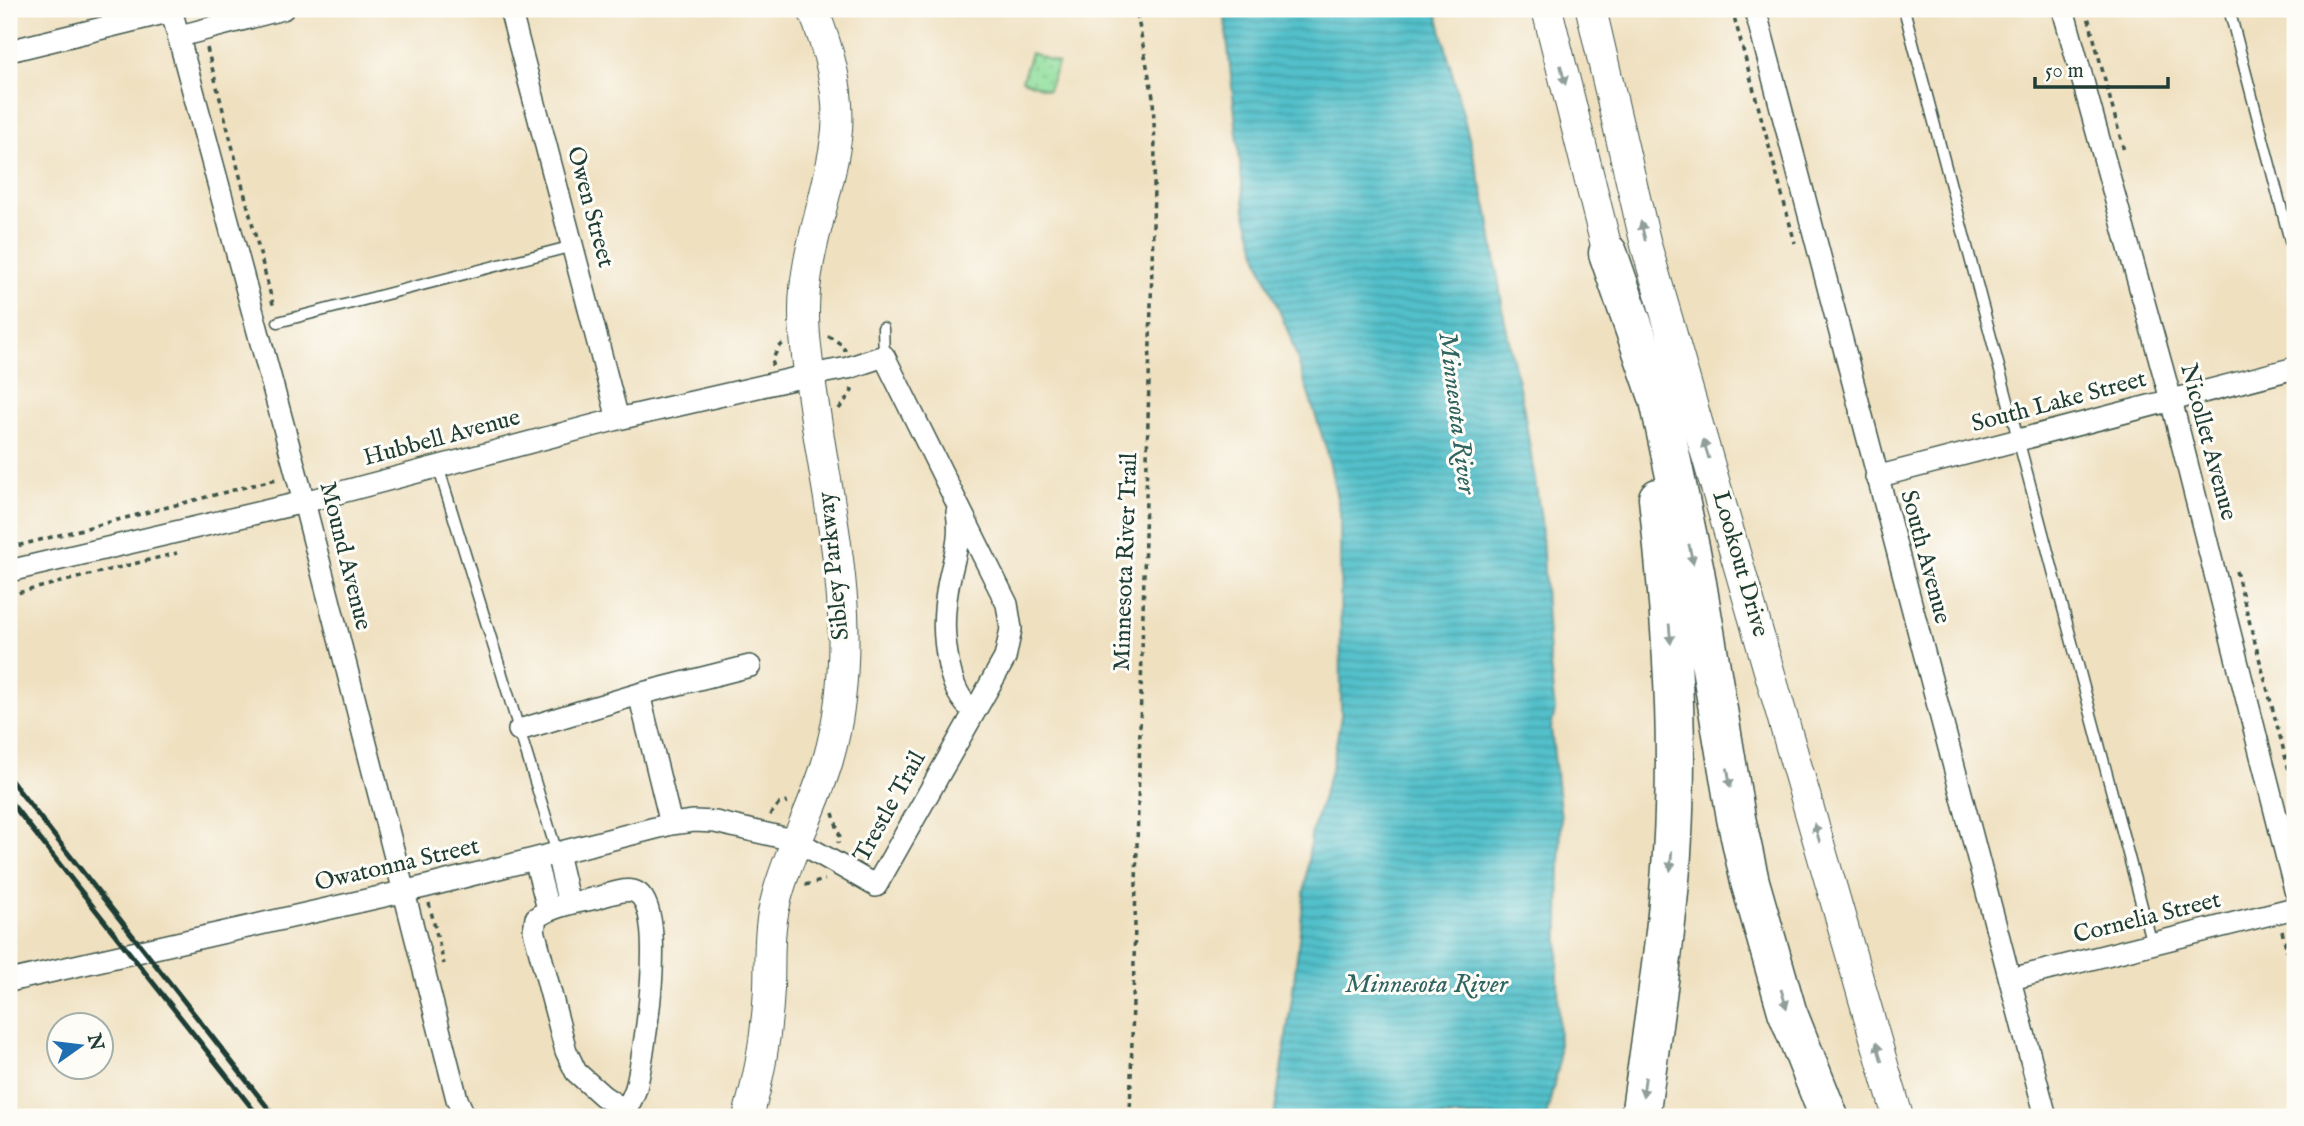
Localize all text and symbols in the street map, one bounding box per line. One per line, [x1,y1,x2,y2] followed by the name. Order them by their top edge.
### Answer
[2035,46,2168,90] scale bar
[2045,58,2084,85] text: 50 m
[1558,64,1569,86] one-way arrow
[559,143,621,271] street label: Owen Street
[1637,220,1648,242] one-way arrow
[1431,330,1483,497] water label: Minnesota River
[2172,360,2244,524] street label: Nicollet Avenue
[1968,364,2150,440] street label: South Lake Street
[360,402,524,474] street label: Hubbell Avenue
[1701,439,1711,460] one-way arrow
[1107,452,1145,672] street label: Minnesota River Trail
[312,479,378,633] street label: Mound Avenue
[1704,487,1776,641] street label: Lookout Drive
[1892,487,1958,627] street label: South Avenue
[811,490,857,642] street label: Sibley Parkway
[1686,543,1697,565] one-way arrow
[1665,623,1676,645] one-way arrow
[847,745,934,868] street label: Trestle Trail
[1724,767,1735,789] one-way arrow
[1811,822,1821,843] one-way arrow
[312,831,482,899] street label: Owatonna Street
[1665,850,1676,872] one-way arrow
[2070,885,2224,951] street label: Cornelia Street
[1344,968,1509,1001] water label: Minnesota River
[1779,989,1789,1010] one-way arrow
[46,1010,116,1080] north arrow
[81,1031,108,1054] text: N
[1873,1040,1884,1062] one-way arrow
[1639,1076,1650,1098] one-way arrow

